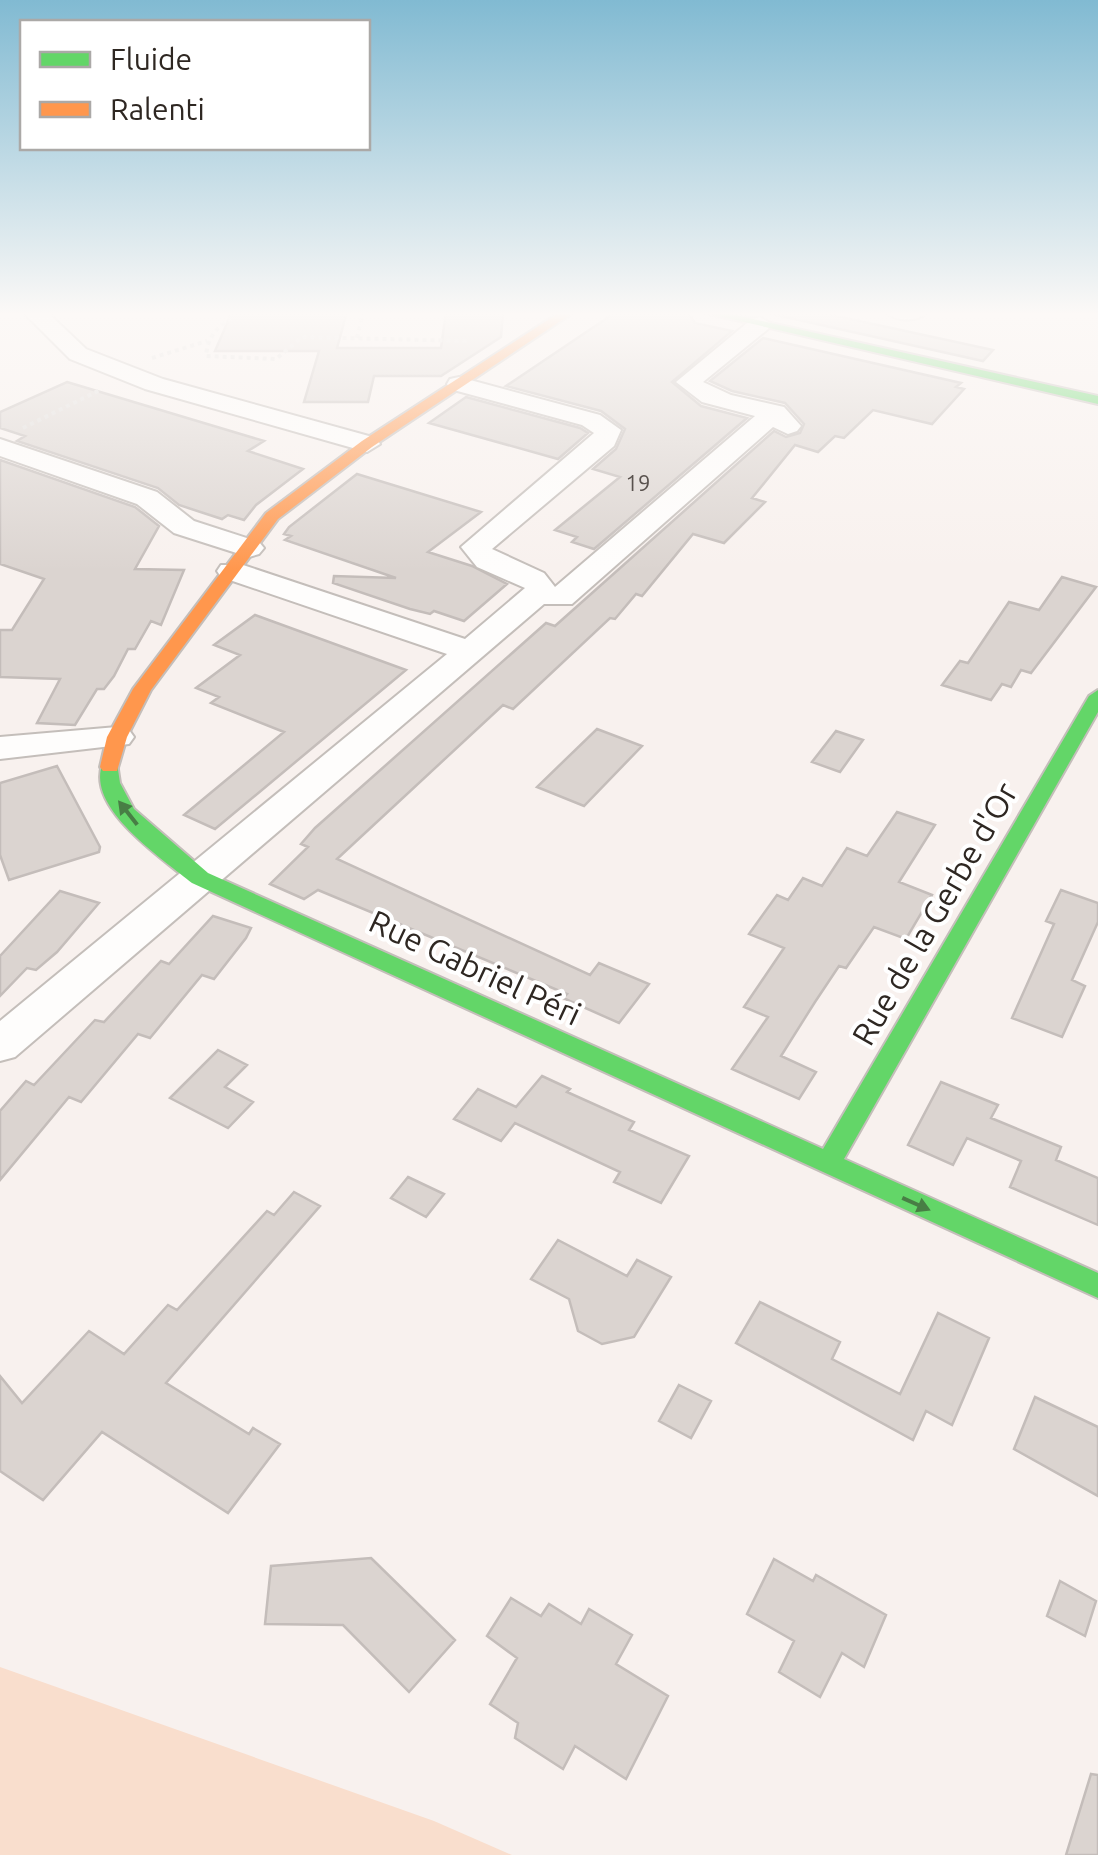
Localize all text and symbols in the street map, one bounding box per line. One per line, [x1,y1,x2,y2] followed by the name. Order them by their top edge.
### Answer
[20,20,370,150] legend
[110,42,192,76] text: Fluide
[110,92,205,126] text: Ralenti
[626,470,650,495] house number: 19
[844,776,1024,1051] street label: Rue de la Gerbe d'Or
[117,801,138,827] one-way arrow
[364,902,587,1032] street label: Rue Gabriel Péri
[901,1196,931,1212] one-way arrow

